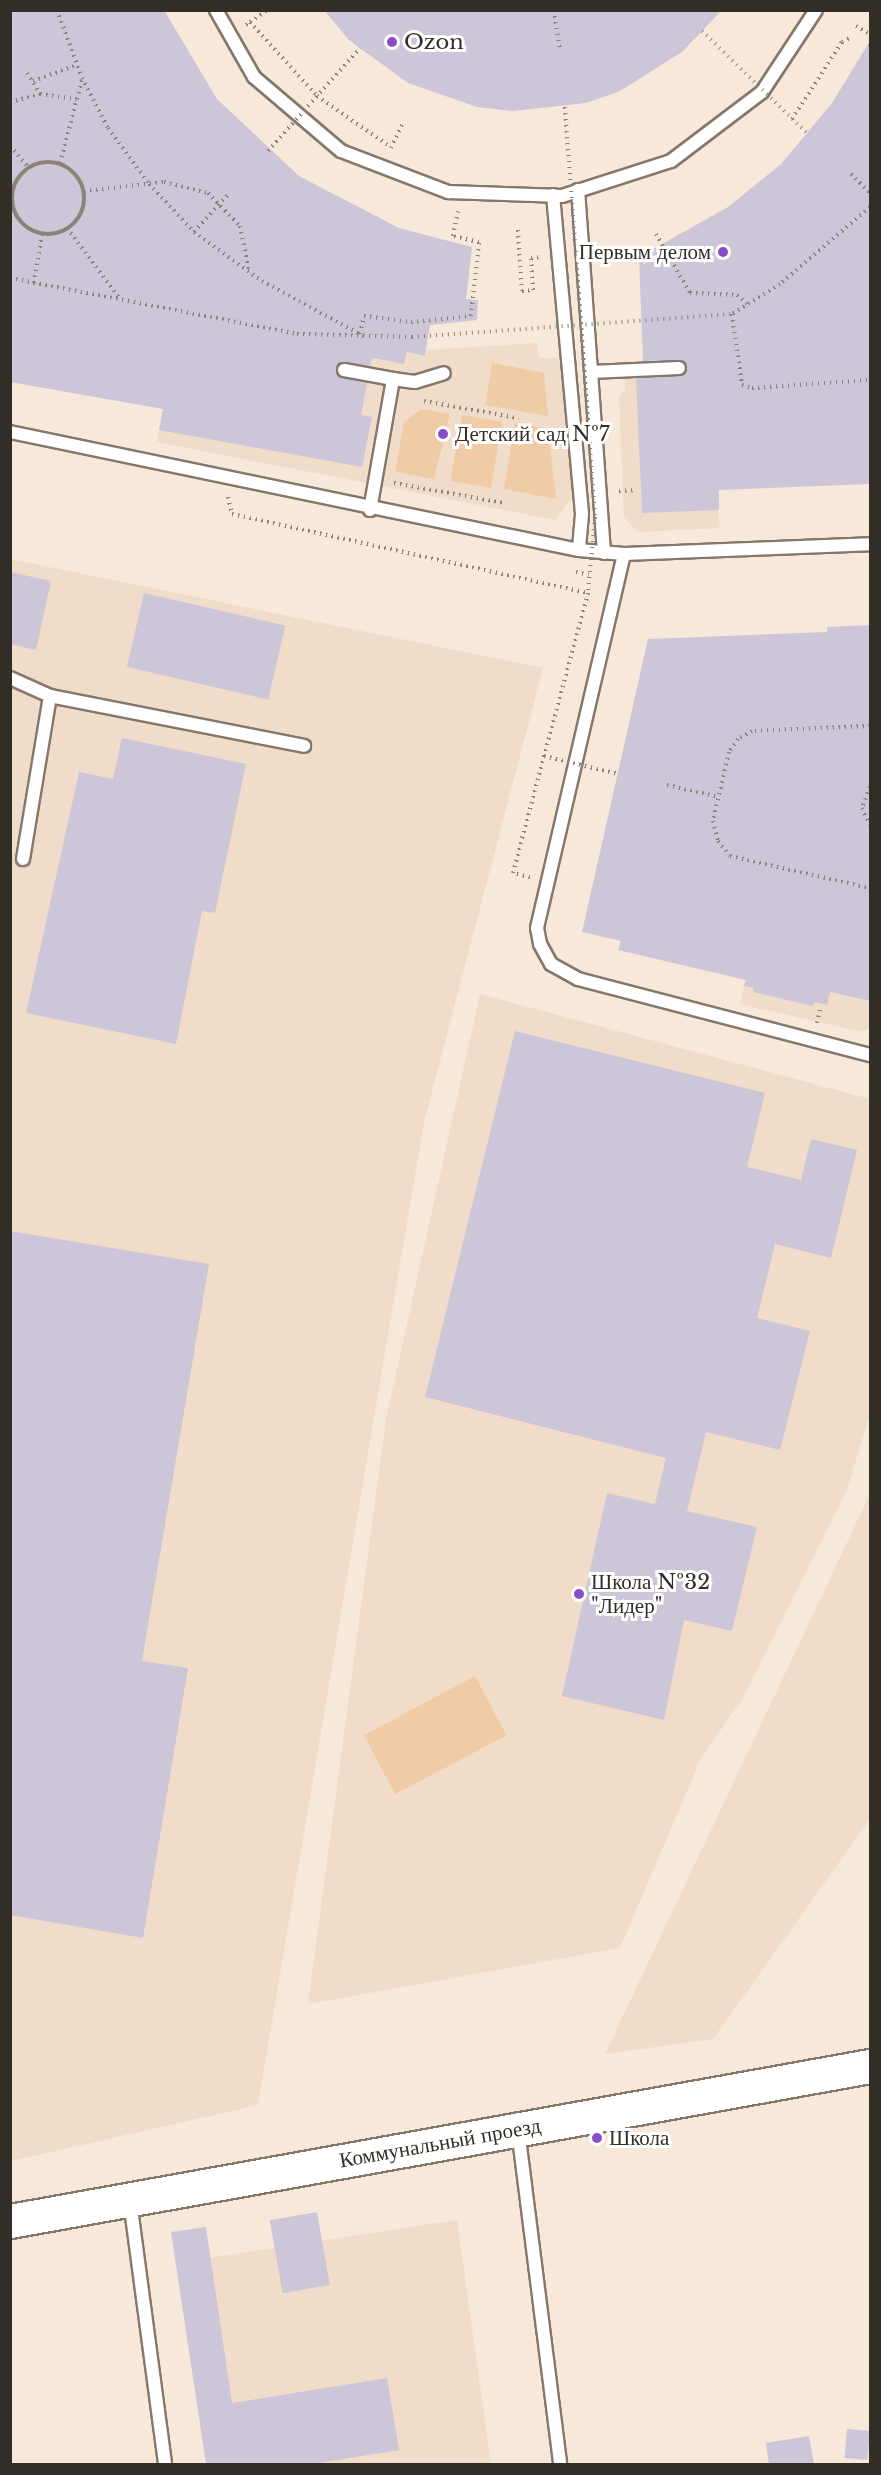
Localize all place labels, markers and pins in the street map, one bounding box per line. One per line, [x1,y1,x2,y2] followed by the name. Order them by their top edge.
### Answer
[404,29,464,55] place label: Ozon
[385,35,399,49] marker: Ozon
[579,239,711,265] place label: Первым делом
[716,245,730,259] marker: Первым делом
[455,421,609,447] place label: Детский сад №7
[436,427,450,441] marker: Детский сад №7
[591,1569,710,1619] place label: Школа №32 "Лидер"
[572,1587,586,1601] marker: Школа №32 "Лидер"
[609,2125,669,2151] place label: Школа
[590,2131,604,2145] marker: Школа

